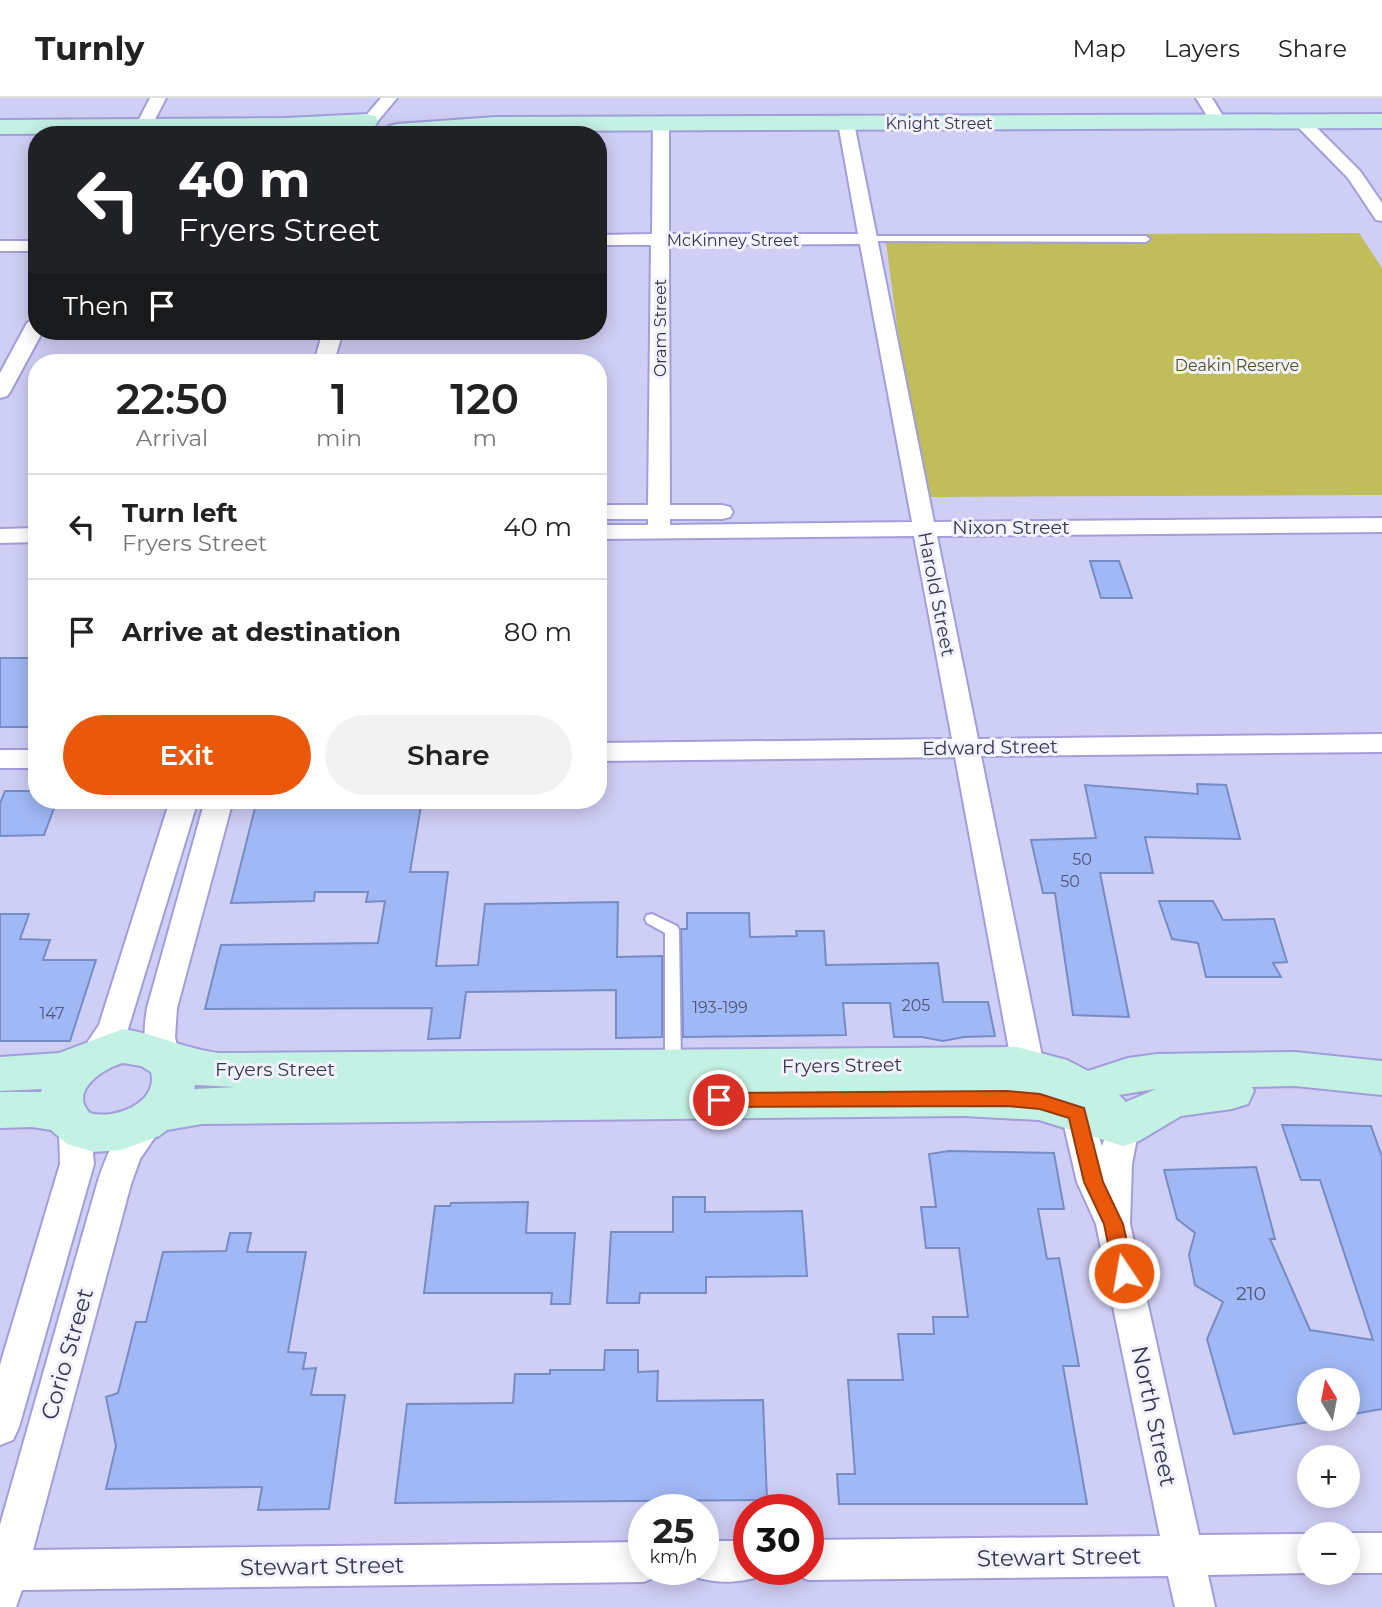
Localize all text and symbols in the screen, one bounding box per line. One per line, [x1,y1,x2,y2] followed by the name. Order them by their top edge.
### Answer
[35,28,144,68] text: Turnly
[1072,34,1126,63] text: Map
[1164,34,1240,63] text: Layers
[1278,34,1347,63] text: Share
[885,114,993,133] street label: Knight Street
[178,150,310,209] text: 40 m
[63,154,154,245] icon: left
[178,210,380,249] text: Fryers Street
[667,231,800,250] street label: McKinney Street
[651,278,670,377] street label: Oram Street
[143,287,181,325] icon: arrive
[63,290,129,322] text: Then
[1175,356,1299,375] park label: Deakin Reserve
[116,373,228,425] text: 22:50
[331,373,347,425] text: 1
[450,373,519,425] text: 120
[136,424,208,452] text: Arrival
[316,424,362,452] text: min
[472,424,497,452] text: m
[122,497,238,529] text: Turn left
[63,508,101,546] icon: left
[503,511,572,543] text: 40 m
[952,516,1070,539] street label: Nixon Street
[122,529,267,557] text: Fryers Street
[913,530,960,659] street label: Harold Street
[63,613,101,651] icon: arrive
[122,616,401,648] text: Arrive at destination
[504,616,572,648] text: 80 m
[63,715,311,795] button: Exit
[325,715,572,795] button: Share
[922,735,1058,760] street label: Edward Street
[1072,850,1092,869] house number: 50
[1060,872,1080,891] house number: 50
[902,996,930,1015] house number: 205
[692,998,748,1017] house number: 193-199
[40,1004,64,1023] house number: 147
[782,1053,903,1078] street label: Fryers Street
[215,1058,335,1081] street label: Fryers Street
[689,1070,749,1130] pin
[700,1081,738,1119] icon: arrive
[1087,1236,1161,1310] position arrow
[1236,1282,1266,1305] house number: 210
[35,1285,99,1423] street label: Corio Street
[1125,1343,1183,1489] street label: North Street
[1297,1368,1360,1432] north arrow
[1297,1368,1360,1585] map controls
[1297,1445,1360,1508] button: +
[733,1494,824,1585] speed limit sign: 30
[653,1509,694,1552] text: 25
[1297,1522,1360,1585] button: −
[977,1542,1141,1572] street label: Stewart Street
[649,1546,698,1568] text: km/h
[240,1551,404,1581] street label: Stewart Street

